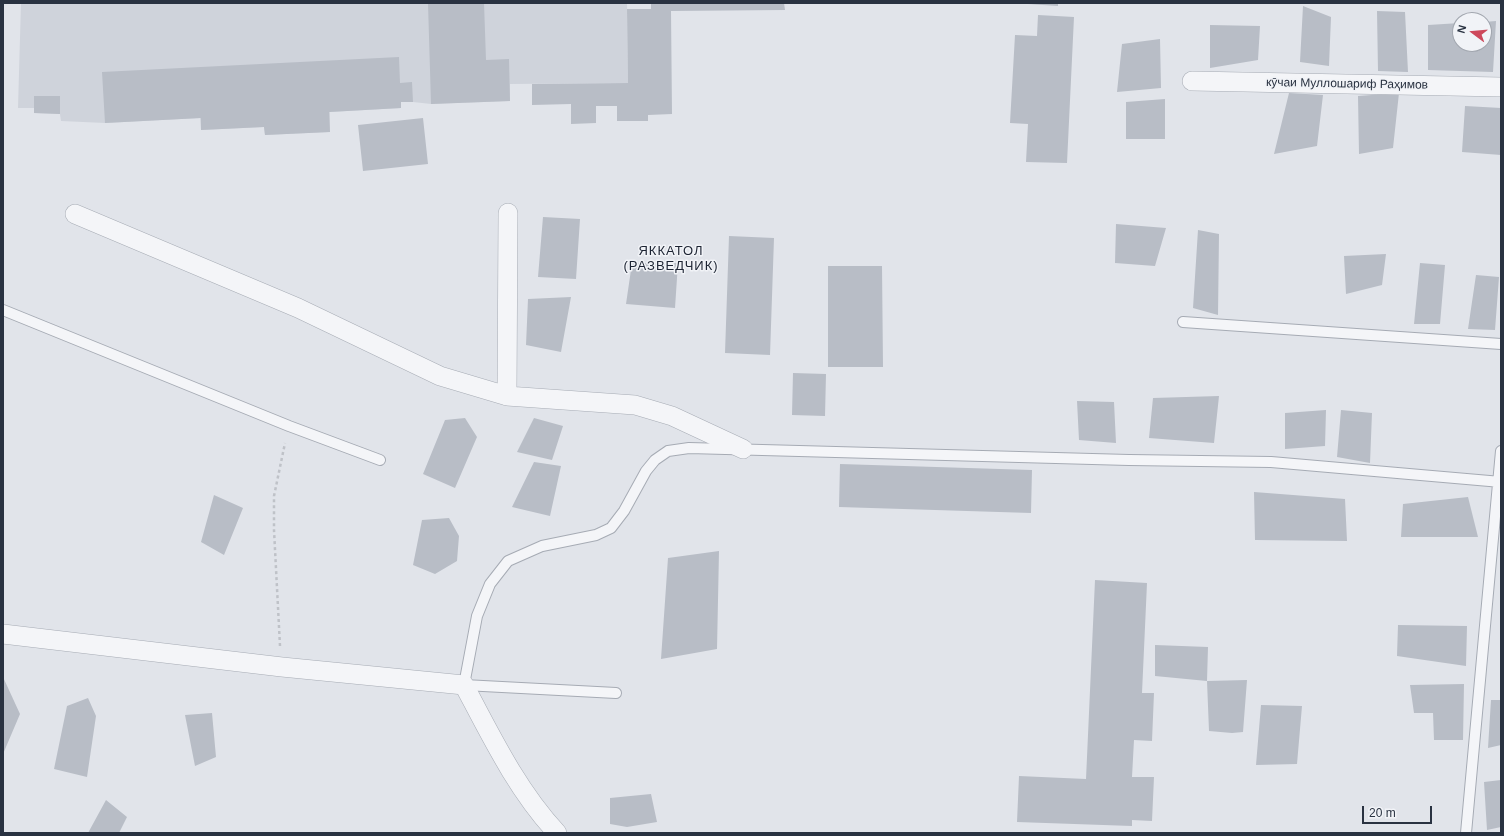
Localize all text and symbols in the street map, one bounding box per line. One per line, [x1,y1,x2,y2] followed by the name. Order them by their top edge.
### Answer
[1452,12,1492,52] north arrow
[1455,23,1468,34] text: N
[1266,75,1428,93] street label: кӯчаи Муллошариф Раҳимов
[623,243,719,274] district label: ЯККАТОЛ (РАЗВЕДЧИК)
[1364,798,1434,824] scale bar
[1369,806,1396,820] text: 20 m

